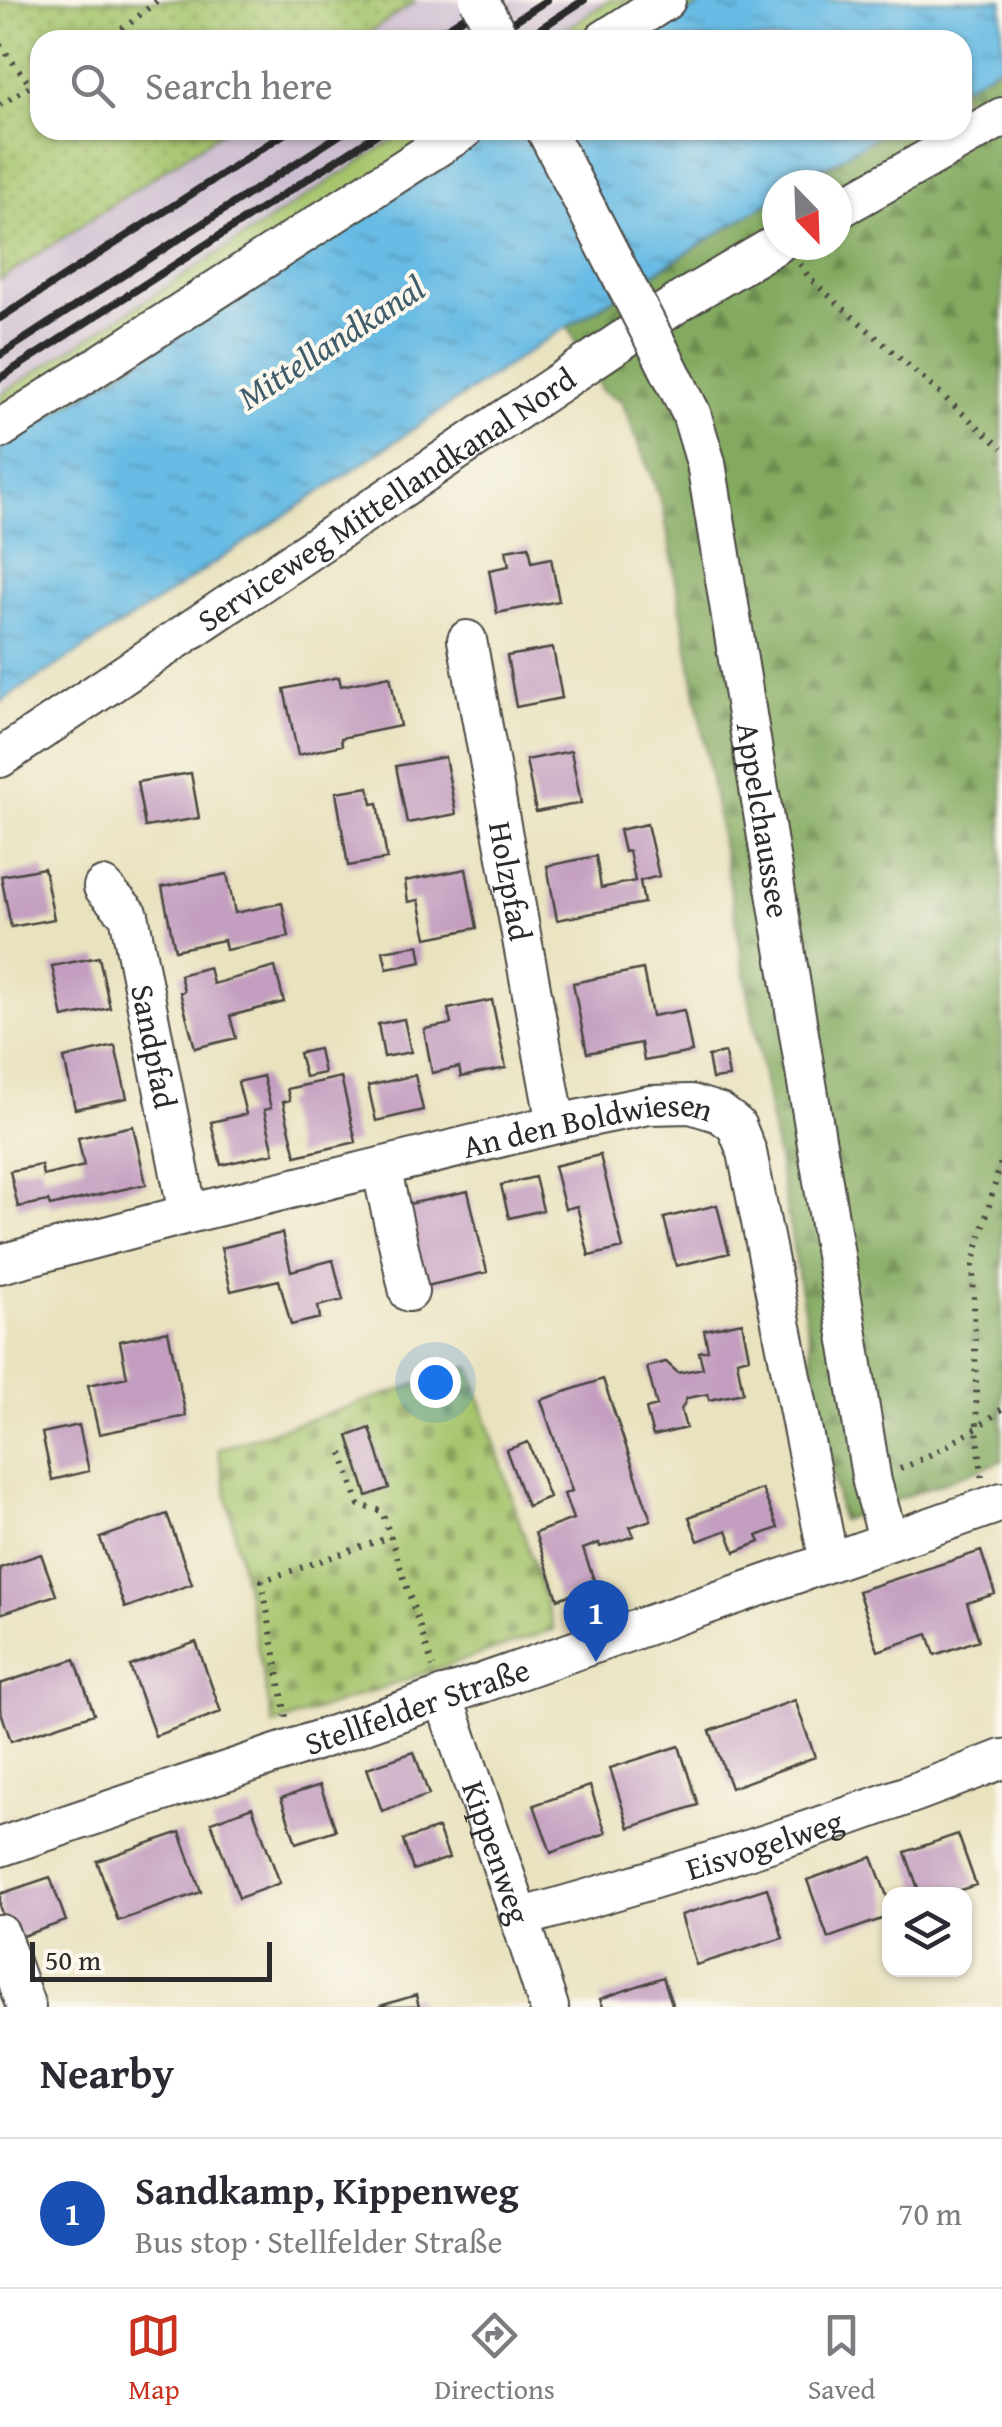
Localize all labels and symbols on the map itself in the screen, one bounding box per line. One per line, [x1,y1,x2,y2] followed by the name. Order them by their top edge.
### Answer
[762,170,852,260] north arrow
[227,262,435,422] water label: Mittellandkanal
[188,355,585,643] street label: Serviceweg Mittellandkanal Nord
[725,719,803,921] street label: Appelchaussee
[477,818,545,944] street label: Holzpfad
[120,980,190,1112] street label: Sandpfad
[458,1080,719,1170] street label: An den Boldwiesen
[410,1357,461,1408] your location
[564,1580,628,1662] pin: 1
[298,1645,536,1766] street label: Stellfelder Straße
[451,1774,544,1930] street label: Kippenweg
[680,1797,849,1891] street label: Eisvogelweg
[30,1937,272,1982] scale bar

